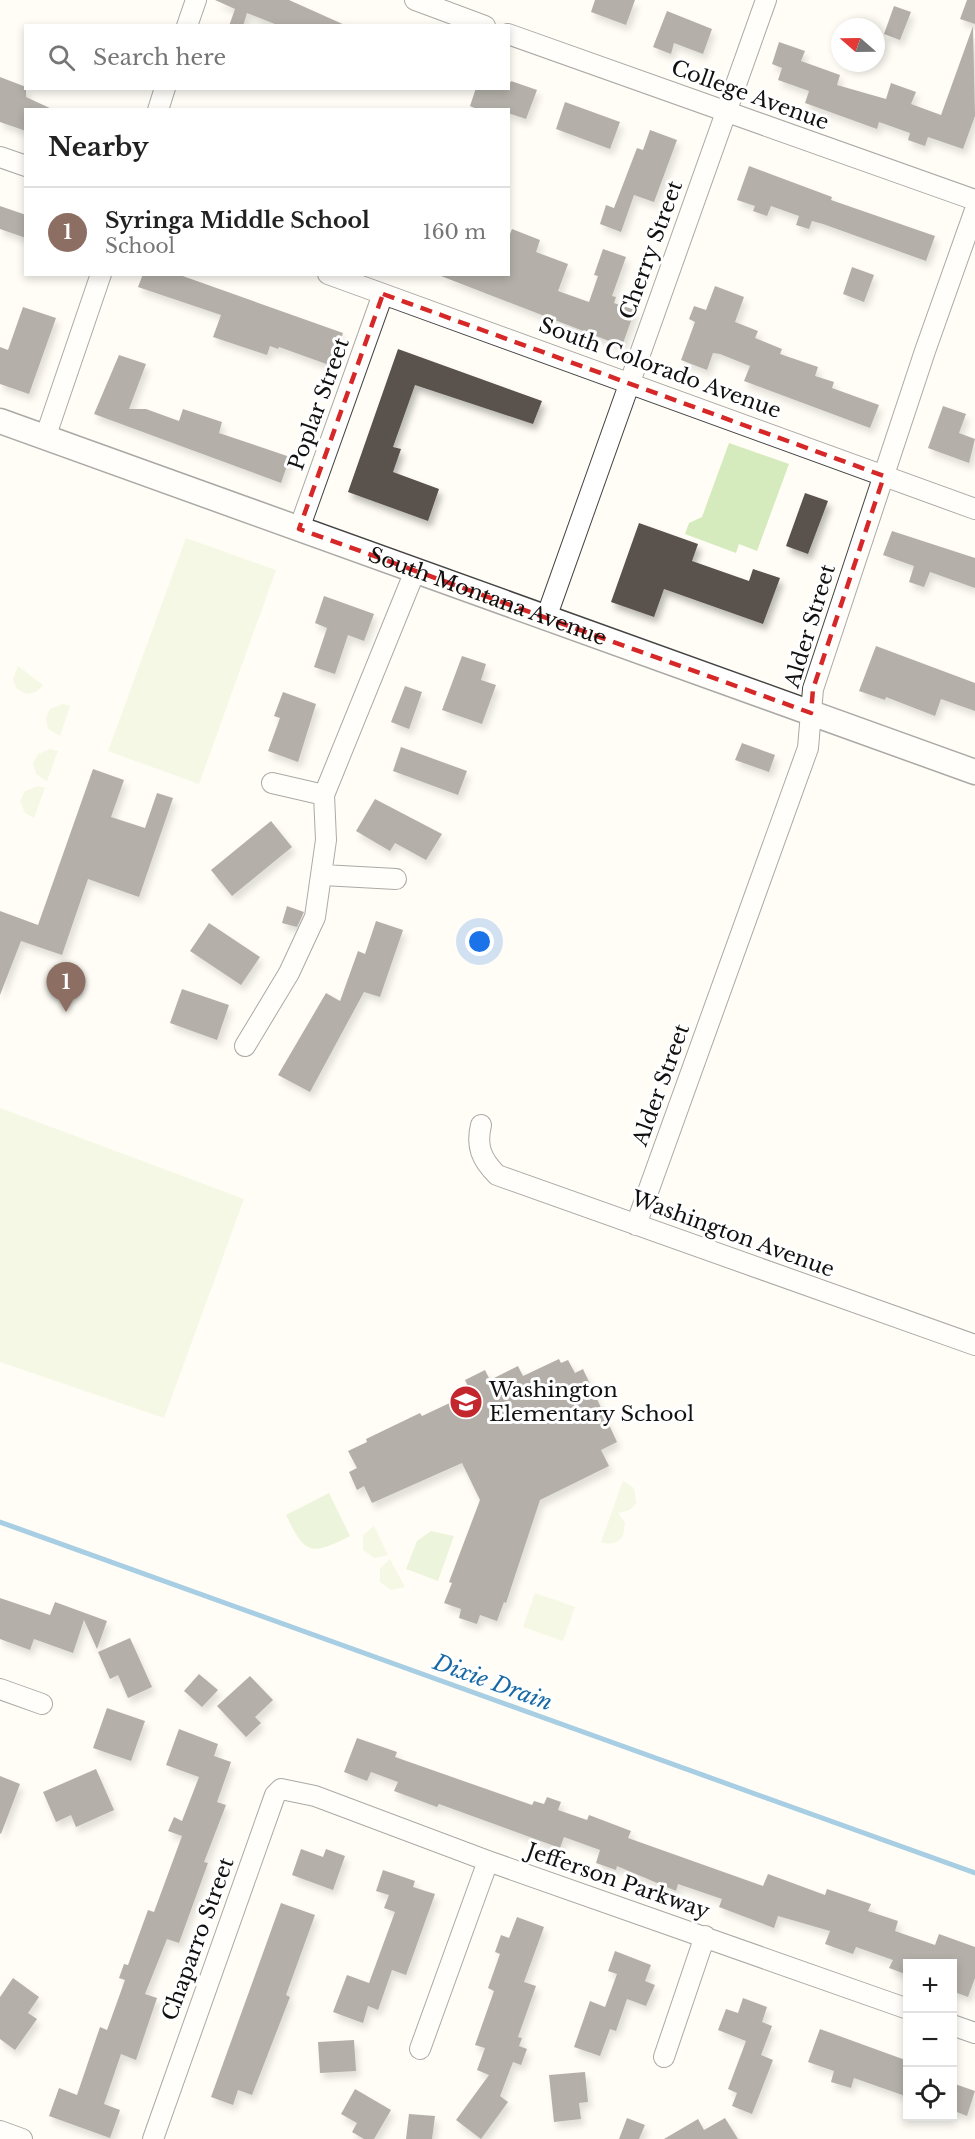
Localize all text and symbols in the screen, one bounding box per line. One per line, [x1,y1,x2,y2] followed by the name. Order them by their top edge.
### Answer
[831,18,885,72] north arrow
[24,24,510,90] search box
[45,41,78,74] icon: search
[93,44,226,71] text: Search here
[668,54,832,136] street label: College Avenue
[48,131,149,163] text: Nearby
[614,177,688,323] street label: Cherry Street
[105,207,370,234] text: Syringa Middle School
[63,220,72,244] text: 1
[423,220,486,244] text: 160 m
[105,234,175,258] text: School
[535,312,785,424] street label: South Colorado Avenue
[283,334,355,474] street label: Poplar Street
[365,542,610,651] street label: South Montana Avenue
[779,561,841,692] street label: Alder Street
[465,927,494,956] your location
[46,962,86,1012] pin: 1
[627,1020,695,1150] street label: Alder Street
[627,1185,838,1283] street label: Washington Avenue
[488,1377,694,1427] place label: Washington Elementary School
[448,1384,484,1420] school or university icon: Washington Elementary School
[429,1648,556,1716] water label: Dixie Drain
[520,1837,713,1925] street label: Jefferson Parkway
[156,1854,240,2024] street label: Chaparro Street
[903,1959,957,2121] map controls
[903,1959,957,2013] button: +
[903,2013,957,2067] button: −
[903,2067,957,2121] button: locate

